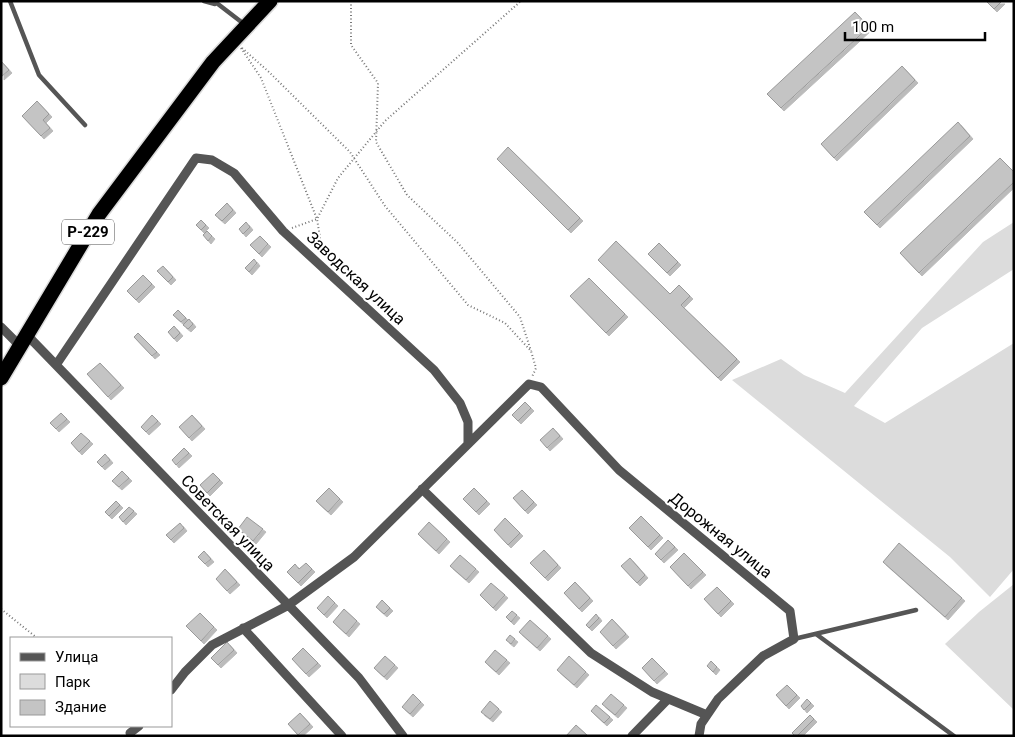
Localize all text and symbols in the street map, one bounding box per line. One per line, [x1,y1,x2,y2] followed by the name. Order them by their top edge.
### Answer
[845,10,985,42] scale bar
[852,18,894,36] text: 100 m
[62,220,114,244] road number: Р-229
[303,227,409,329] street label: Заводская улица
[177,471,279,575] street label: Советская улица
[666,488,776,582] street label: Дорожная улица
[10,637,172,727] legend
[55,648,98,666] text: Улица
[55,673,90,691] text: Парк
[55,698,106,716] text: Здание

